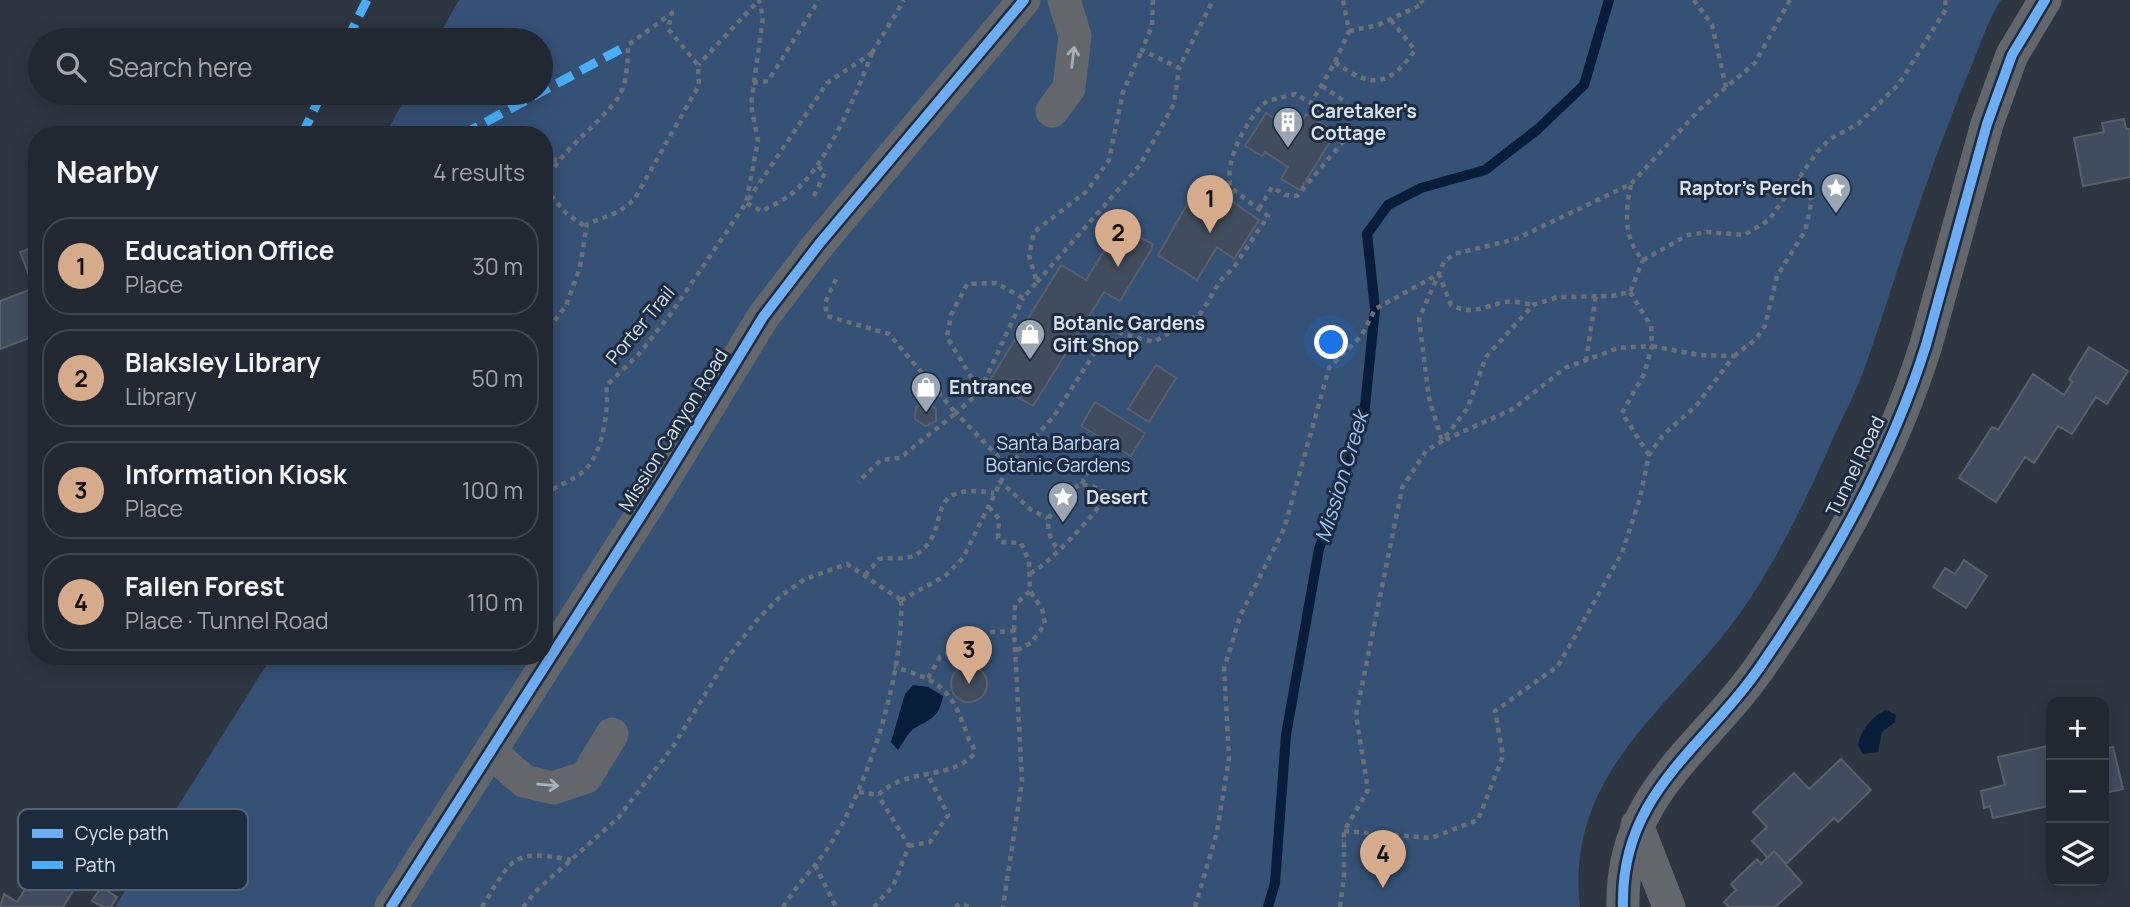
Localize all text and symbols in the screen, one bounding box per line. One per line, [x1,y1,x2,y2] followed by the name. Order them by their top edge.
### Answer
[28,28,553,105] search box
[1066,46,1079,69] one-way arrow
[52,48,90,86] icon: search
[108,49,253,85] text: Search here
[1311,98,1417,146] place label: Caretaker's Cottage
[1271,105,1305,149] building icon: Caretaker's Cottage
[56,151,159,192] text: Nearby
[433,156,525,188] text: 4 results
[1819,171,1853,215] place icon: Raptor's Perch
[1187,175,1233,233] pin: 1
[1679,175,1813,201] place label: Raptor's Perch
[1095,209,1141,267] pin: 2
[125,232,334,268] text: Education Office
[76,250,86,282] text: 1
[472,250,523,282] text: 30 m
[125,268,183,300] text: Place
[600,280,680,370] street label: Porter Trail
[1053,310,1205,358] place label: Botanic Gardens Gift Shop
[1013,317,1047,361] shop icon: Botanic Gardens Gift Shop
[1314,325,1348,359] your location
[125,344,321,380] text: Blaksley Library
[612,344,734,516] street label: Mission Canyon Road
[74,362,88,394] text: 2
[472,362,523,394] text: 50 m
[909,370,943,414] shop icon: Entrance
[949,374,1032,400] place label: Entrance
[125,380,197,412] text: Library
[1308,405,1375,546] water label: Mission Creek
[1820,412,1890,520] street label: Tunnel Road
[985,430,1131,478] park label: Santa Barbara Botanic Gardens
[125,456,347,492] text: Information Kiosk
[74,474,88,506] text: 3
[462,474,523,506] text: 100 m
[1046,480,1080,524] place icon: Desert
[1086,484,1148,510] place label: Desert
[125,492,183,524] text: Place
[125,568,285,604] text: Fallen Forest
[74,586,88,618] text: 4
[467,586,523,618] text: 110 m
[125,604,329,636] text: Place · Tunnel Road
[946,626,992,684] pin: 3
[2046,697,2109,886] map controls
[2046,697,2109,760] button: +
[2046,760,2109,823] button: −
[536,779,559,792] one-way arrow
[18,809,248,890] legend
[75,820,169,846] text: Cycle path
[2046,823,2109,886] button: layers
[1360,830,1406,888] pin: 4
[75,852,115,878] text: Path

